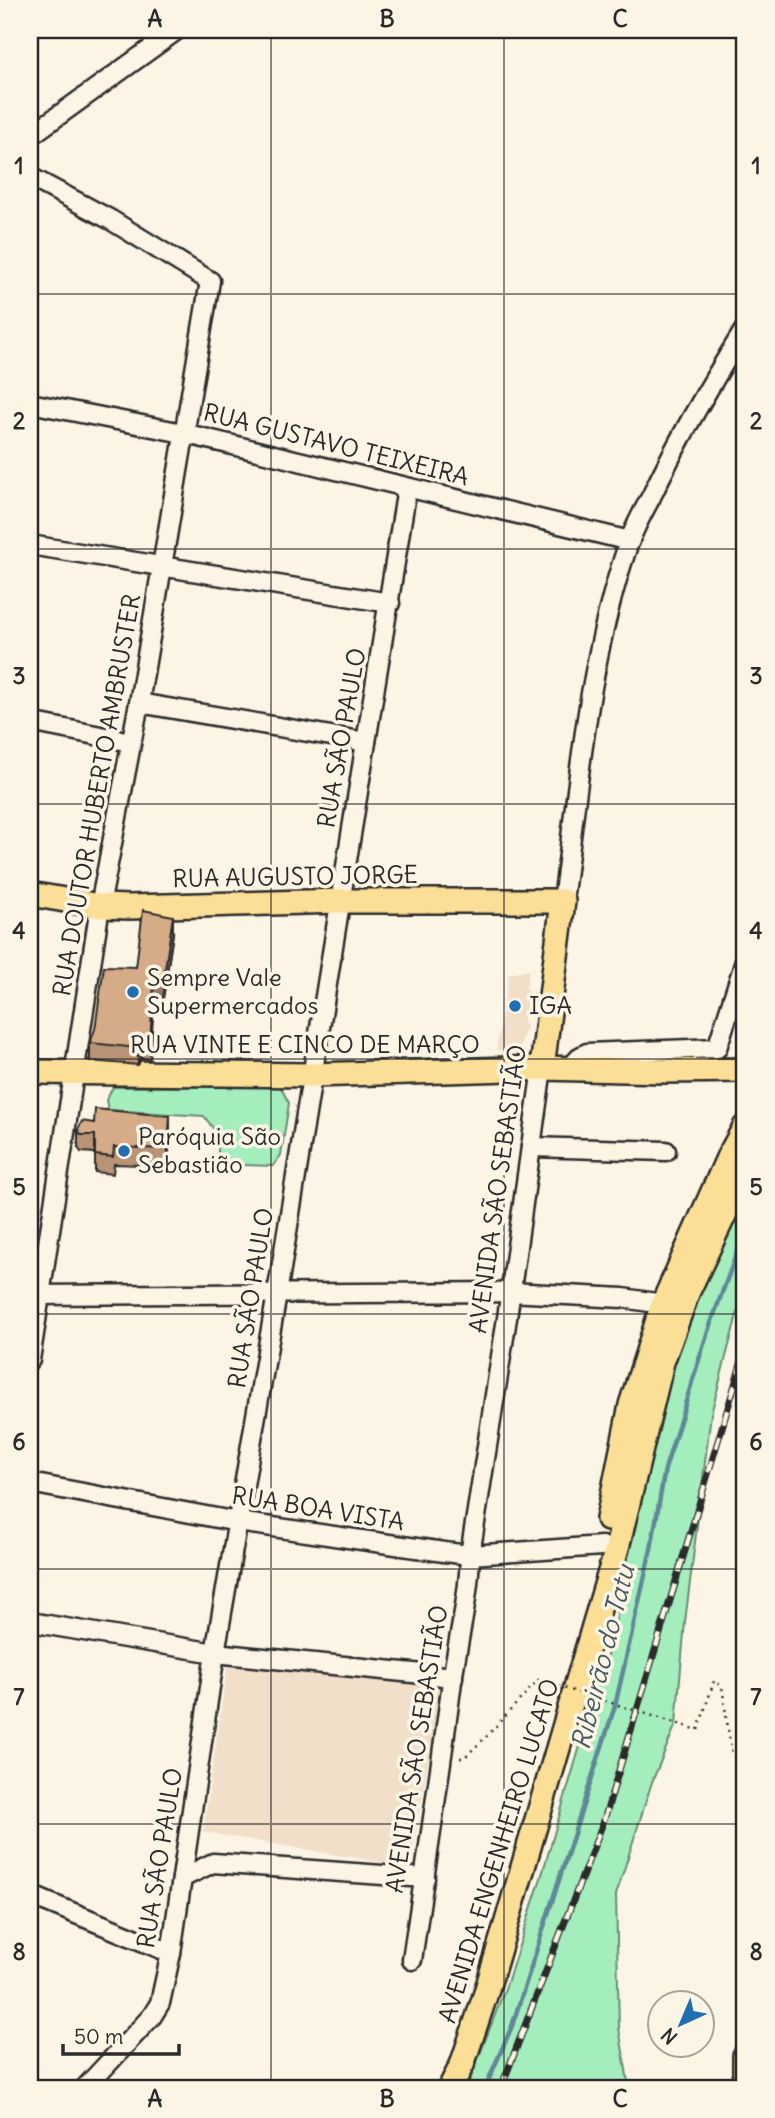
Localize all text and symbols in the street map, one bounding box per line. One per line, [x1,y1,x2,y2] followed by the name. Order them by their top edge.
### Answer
[148,4,163,33] text: A
[379,4,395,33] text: B
[612,4,628,33] text: C
[14,151,24,180] text: 1
[751,151,761,180] text: 1
[200,397,472,492] street label: RUA GUSTAVO TEIXEIRA
[13,406,26,435] text: 2
[750,406,763,435] text: 2
[46,591,146,998] street label: RUA DOUTOR HUBERTO AMBRUSTER
[310,646,372,830] street label: RUA SÃO PAULO
[12,661,26,690] text: 3
[749,661,763,690] text: 3
[172,859,418,893] street label: RUA AUGUSTO JORGE
[12,916,26,945] text: 4
[749,916,763,945] text: 4
[147,962,318,1020] place label: Sempre Vale Supermercados
[125,984,141,1000] marker: Sempre Vale Supermercados
[529,990,572,1020] place label: IGA
[507,998,523,1014] marker: IGA
[130,1029,480,1059] street label: RUA VINTE E CINCO DE MARÇO
[462,1043,532,1335] street label: AVENIDA SÃO SEBASTIÃO
[138,1121,281,1179] place label: Paróquia São Sebastião
[116,1143,132,1159] marker: Paróquia São Sebastião
[12,1172,26,1201] text: 5
[749,1172,763,1201] text: 5
[221,1206,279,1390] street label: RUA SÃO PAULO
[12,1427,26,1456] text: 6
[749,1427,763,1456] text: 6
[230,1480,406,1536] street label: RUA BOA VISTA
[564,1559,642,1753] water label: Ribeirão do Tatu
[378,1603,454,1895] street label: AVENIDA SÃO SEBASTIÃO
[431,1675,565,2026] street label: AVENIDA ENGENHEIRO LUCATO
[13,1682,25,1711] text: 7
[750,1682,762,1711] text: 7
[130,1766,188,1950] street label: RUA SÃO PAULO
[12,1937,26,1966] text: 8
[749,1937,763,1966] text: 8
[646,1988,716,2058] north arrow
[63,2013,178,2057] scale bar
[74,2023,123,2050] text: 50 m
[656,2023,682,2049] text: N
[148,2084,163,2113] text: A
[379,2084,395,2113] text: B
[612,2084,628,2113] text: C

